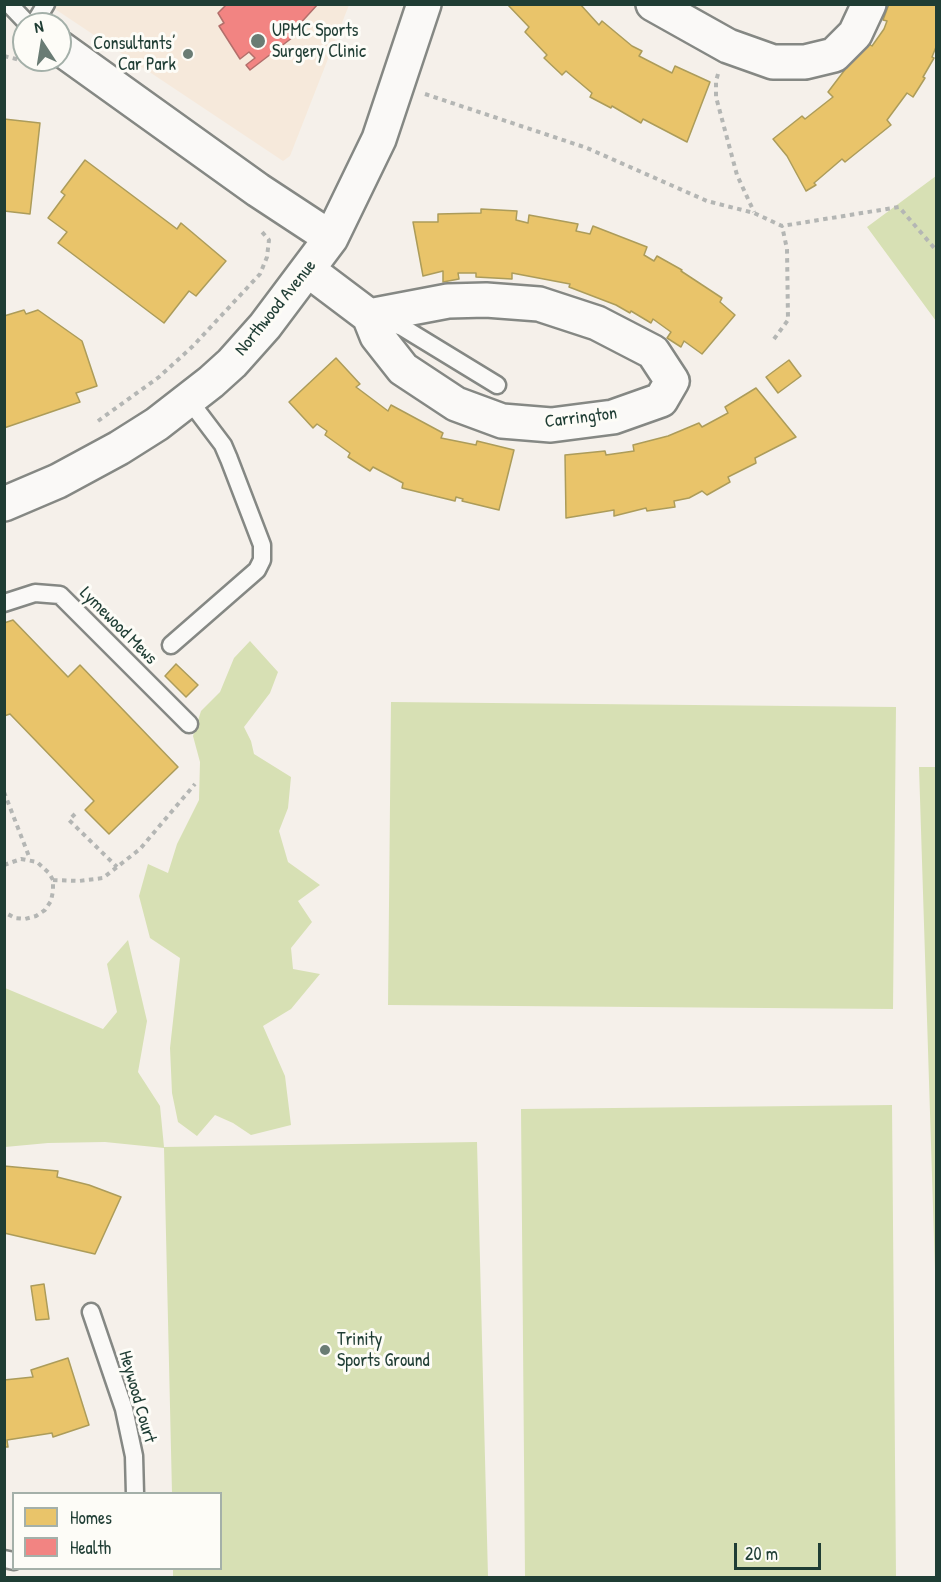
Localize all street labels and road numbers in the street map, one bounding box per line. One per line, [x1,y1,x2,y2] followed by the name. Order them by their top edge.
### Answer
[231,256,321,360] street label: Northwood Avenue
[544,403,618,433] street label: Carrington
[75,583,161,669] street label: Lymewood Mews
[114,1349,160,1445] street label: Heywood Court

